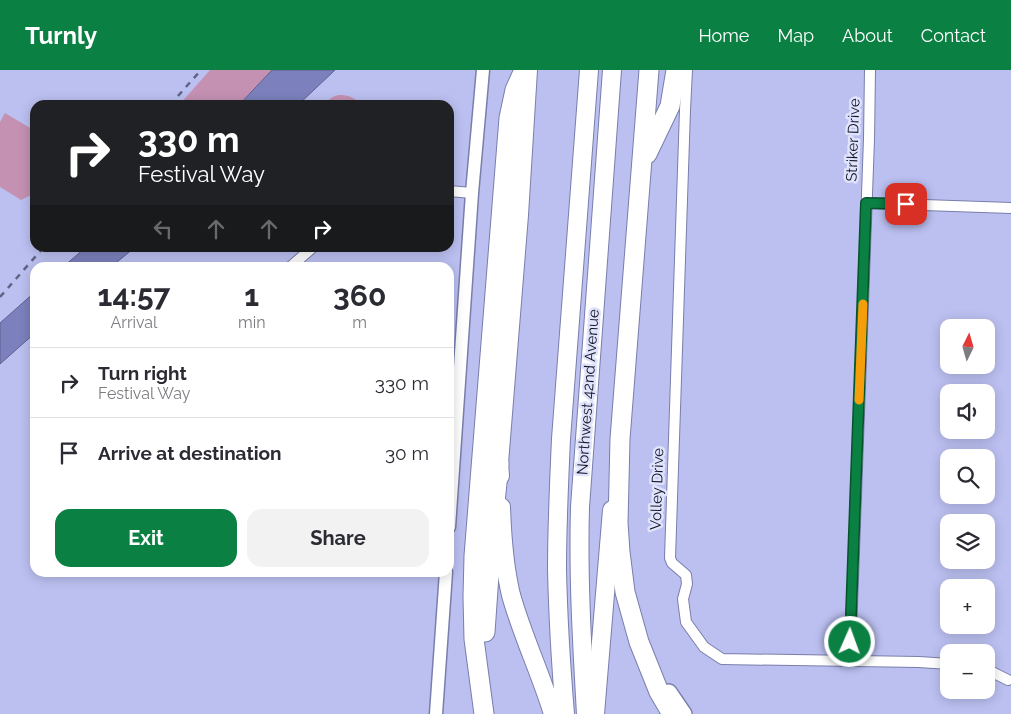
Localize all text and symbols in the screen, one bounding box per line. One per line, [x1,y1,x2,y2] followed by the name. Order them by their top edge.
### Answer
[25,21,97,50] text: Turnly
[698,25,749,46] text: Home
[777,25,814,46] text: Map
[842,25,893,46] text: About
[921,25,986,46] text: Contact
[843,98,863,182] street label: Striker Drive
[138,119,240,160] text: 330 m
[55,120,120,185] icon: right
[138,161,265,187] text: Festival Way
[885,183,927,225] pin
[892,190,920,218] icon: arrive
[149,215,177,243] icon: left
[202,215,230,243] icon: ahead
[255,215,283,243] icon: ahead
[308,215,336,243] icon: right
[98,278,170,313] text: 14:57
[244,278,259,313] text: 1
[333,278,386,313] text: 360
[573,308,603,475] street label: Northwest 42nd Avenue
[111,313,157,332] text: Arrival
[238,313,265,332] text: min
[352,313,367,332] text: m
[940,319,995,374] north arrow
[940,319,995,699] map controls
[98,362,187,384] text: Turn right
[55,369,83,397] icon: right
[375,372,429,394] text: 330 m
[98,384,190,403] text: Festival Way
[940,384,995,439] button: sound
[55,439,83,467] icon: arrive
[98,442,282,464] text: Arrive at destination
[385,442,429,464] text: 30 m
[647,447,667,530] street label: Volley Drive
[940,449,995,504] button: search
[55,509,237,567] button: Exit
[247,509,429,567] button: Share
[940,514,995,569] button: layers
[940,579,995,634] button: +
[823,615,875,667] position arrow
[940,644,995,699] button: −

